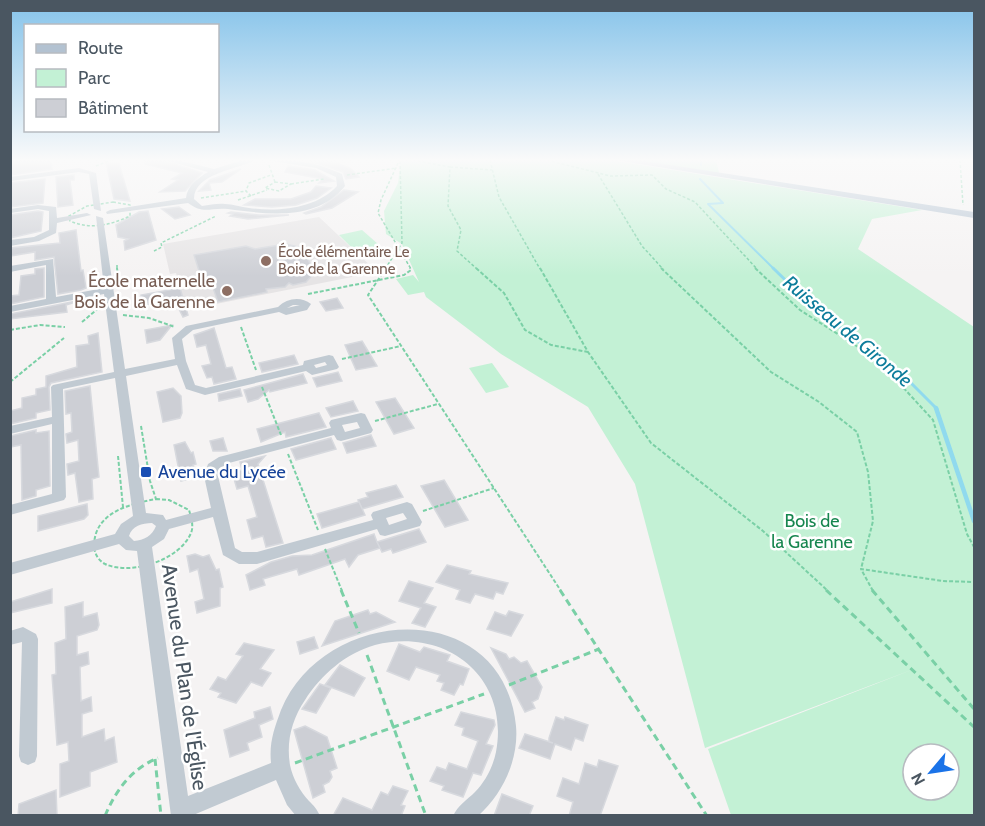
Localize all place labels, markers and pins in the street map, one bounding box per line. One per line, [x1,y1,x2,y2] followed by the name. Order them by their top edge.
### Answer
[278,242,410,278] place label: École élémentaire Le Bois de la Garenne
[259,254,273,268] marker: École élémentaire Le Bois de la Garenne
[74,270,215,313] place label: École maternelle Bois de la Garenne
[220,284,234,298] marker: École maternelle Bois de la Garenne
[158,461,286,483] place label: Avenue du Lycée
[139,465,153,479] marker: Avenue du Lycée

